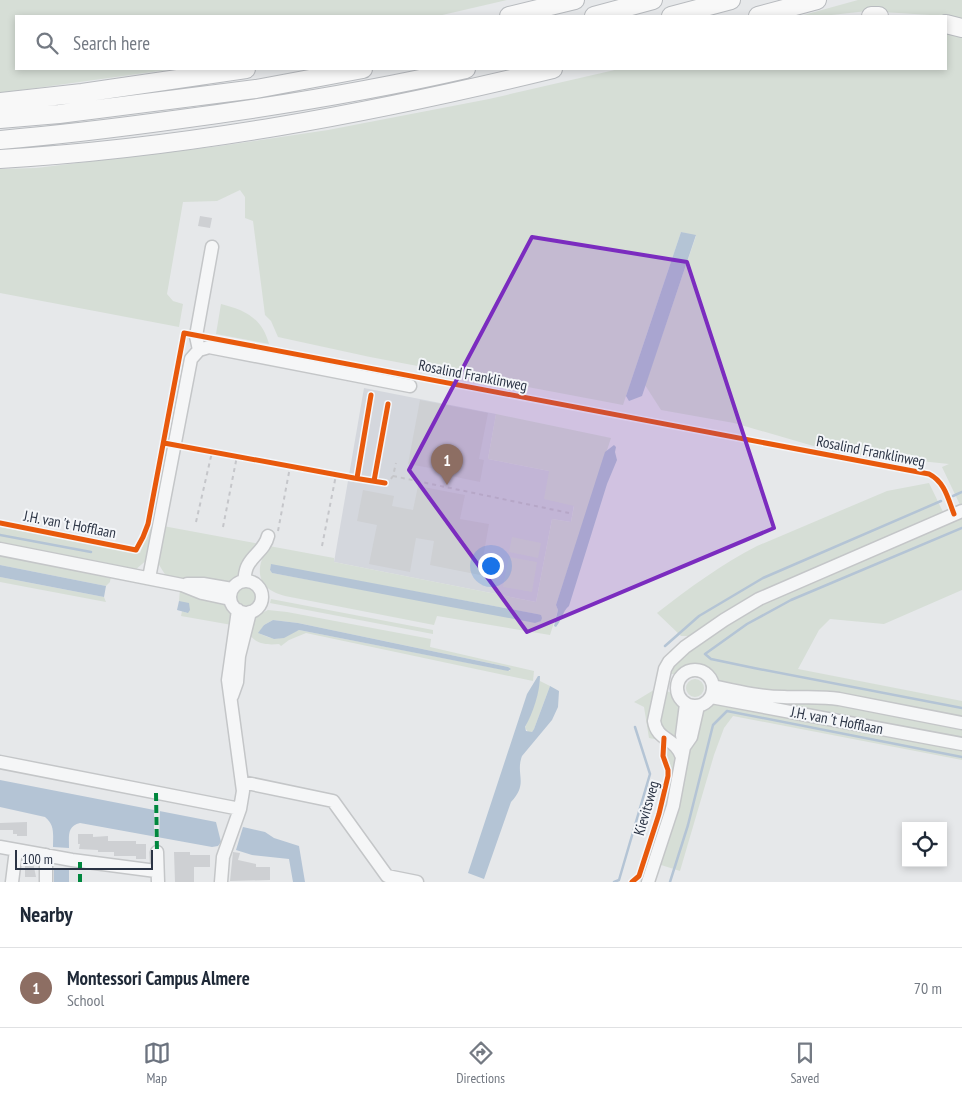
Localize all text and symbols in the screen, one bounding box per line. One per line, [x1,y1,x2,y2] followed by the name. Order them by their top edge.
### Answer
[15,15,947,70] search box
[33,29,61,57] icon: search
[73,31,150,55] text: Search here
[417,355,529,395] street label: Rosalind Franklinweg
[815,431,927,471] street label: Rosalind Franklinweg
[431,444,463,485] pin: 1
[21,506,118,542] street label: J.H. van 't Hofflaan
[478,553,504,579] your location
[788,702,885,738] street label: J.H. van 't Hofflaan
[629,778,663,838] street label: Kievitsweg
[902,822,947,867] map controls
[902,822,947,867] button: locate
[15,847,152,870] scale bar
[22,850,53,868] text: 100 m
[20,901,73,928] text: Nearby
[67,966,250,990] text: Montessori Campus Almere
[32,978,40,998] text: 1
[914,978,942,998] text: 70 m
[67,990,104,1010] text: School
[143,1039,171,1087] tab: Map
[456,1039,505,1087] tab: Directions
[790,1039,819,1087] tab: Saved

